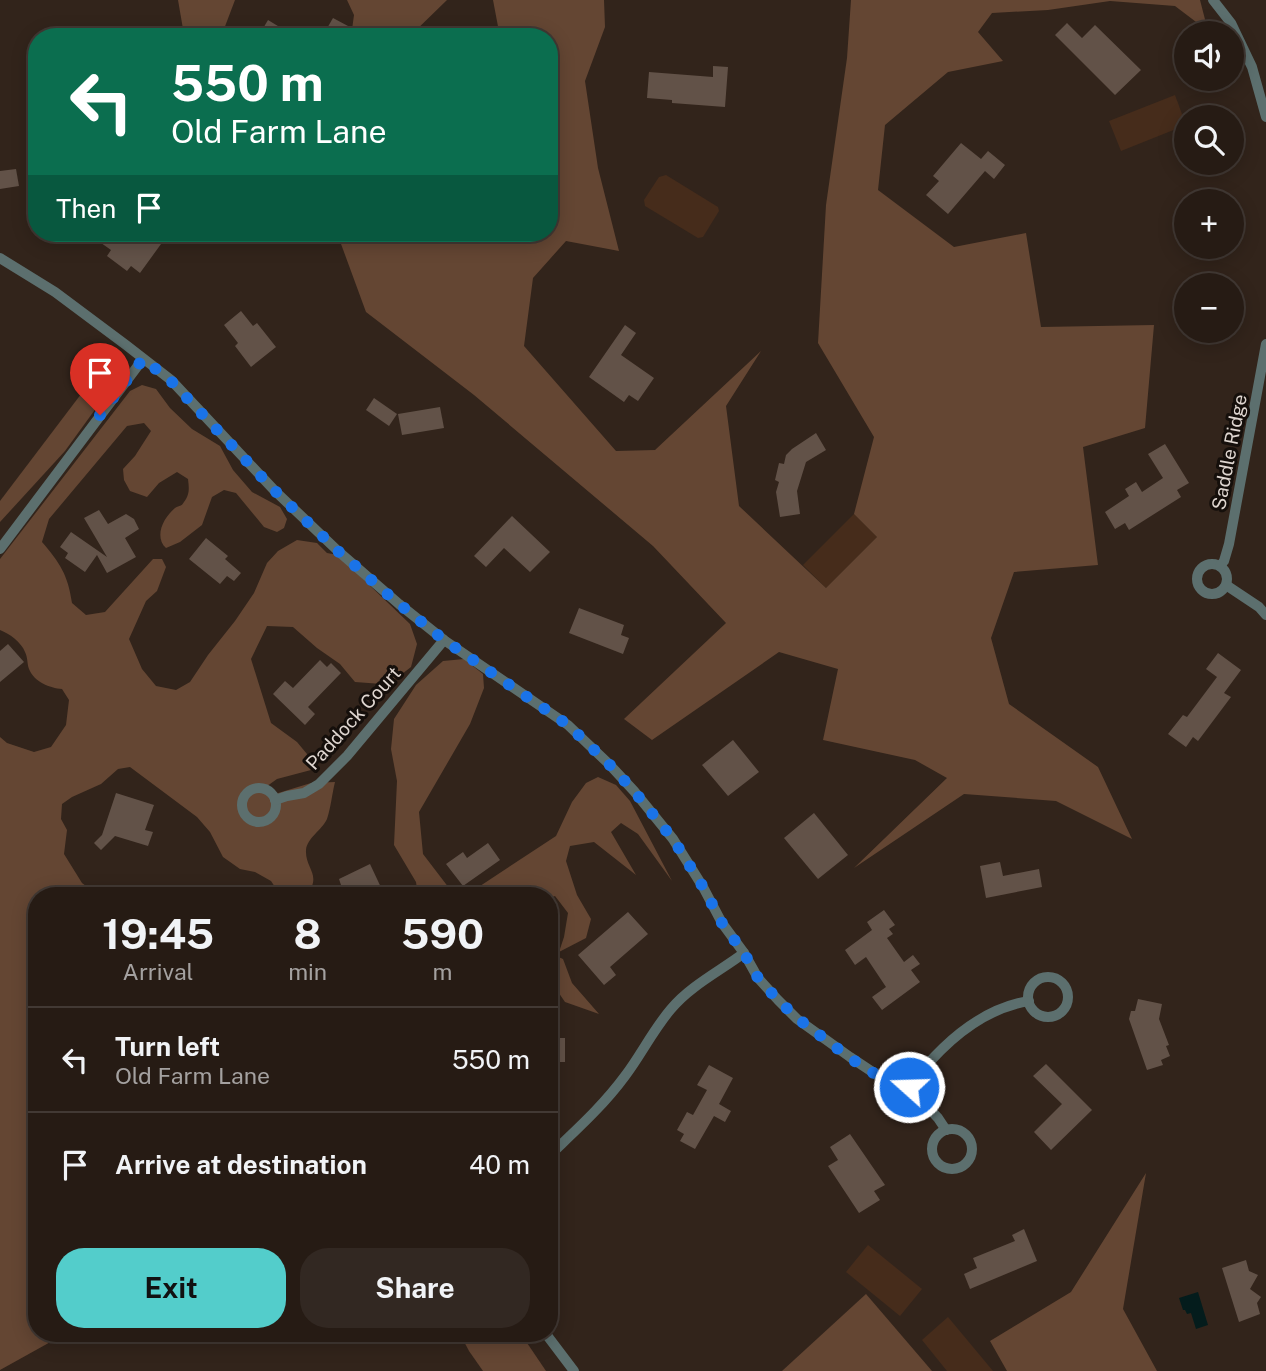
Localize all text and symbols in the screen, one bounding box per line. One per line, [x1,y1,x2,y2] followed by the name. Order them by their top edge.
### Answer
[1174,21,1244,343] map controls
[1174,21,1244,91] button: sound
[171,54,324,112] text: 550 m
[56,56,147,147] icon: left
[1174,105,1244,175] button: search
[171,113,387,150] text: Old Farm Lane
[130,189,168,227] icon: arrive
[1174,189,1244,259] button: +
[56,193,116,224] text: Then
[1174,273,1244,343] button: −
[70,343,130,415] pin
[81,354,119,392] icon: arrive
[1207,392,1251,512] street label: Saddle Ridge
[301,662,405,774] street label: Paddock Court
[102,909,214,958] text: 19:45
[294,909,322,958] text: 8
[401,909,484,958] text: 590
[123,958,194,985] text: Arrival
[288,958,327,985] text: min
[433,958,453,985] text: m
[115,1031,220,1062] text: Turn left
[56,1041,94,1079] icon: left
[452,1044,530,1075] text: 550 m
[872,1050,946,1124] position arrow
[115,1062,270,1089] text: Old Farm Lane
[56,1146,94,1184] icon: arrive
[115,1149,367,1180] text: Arrive at destination
[469,1149,530,1180] text: 40 m
[56,1248,286,1328] button: Exit
[300,1248,530,1328] button: Share

